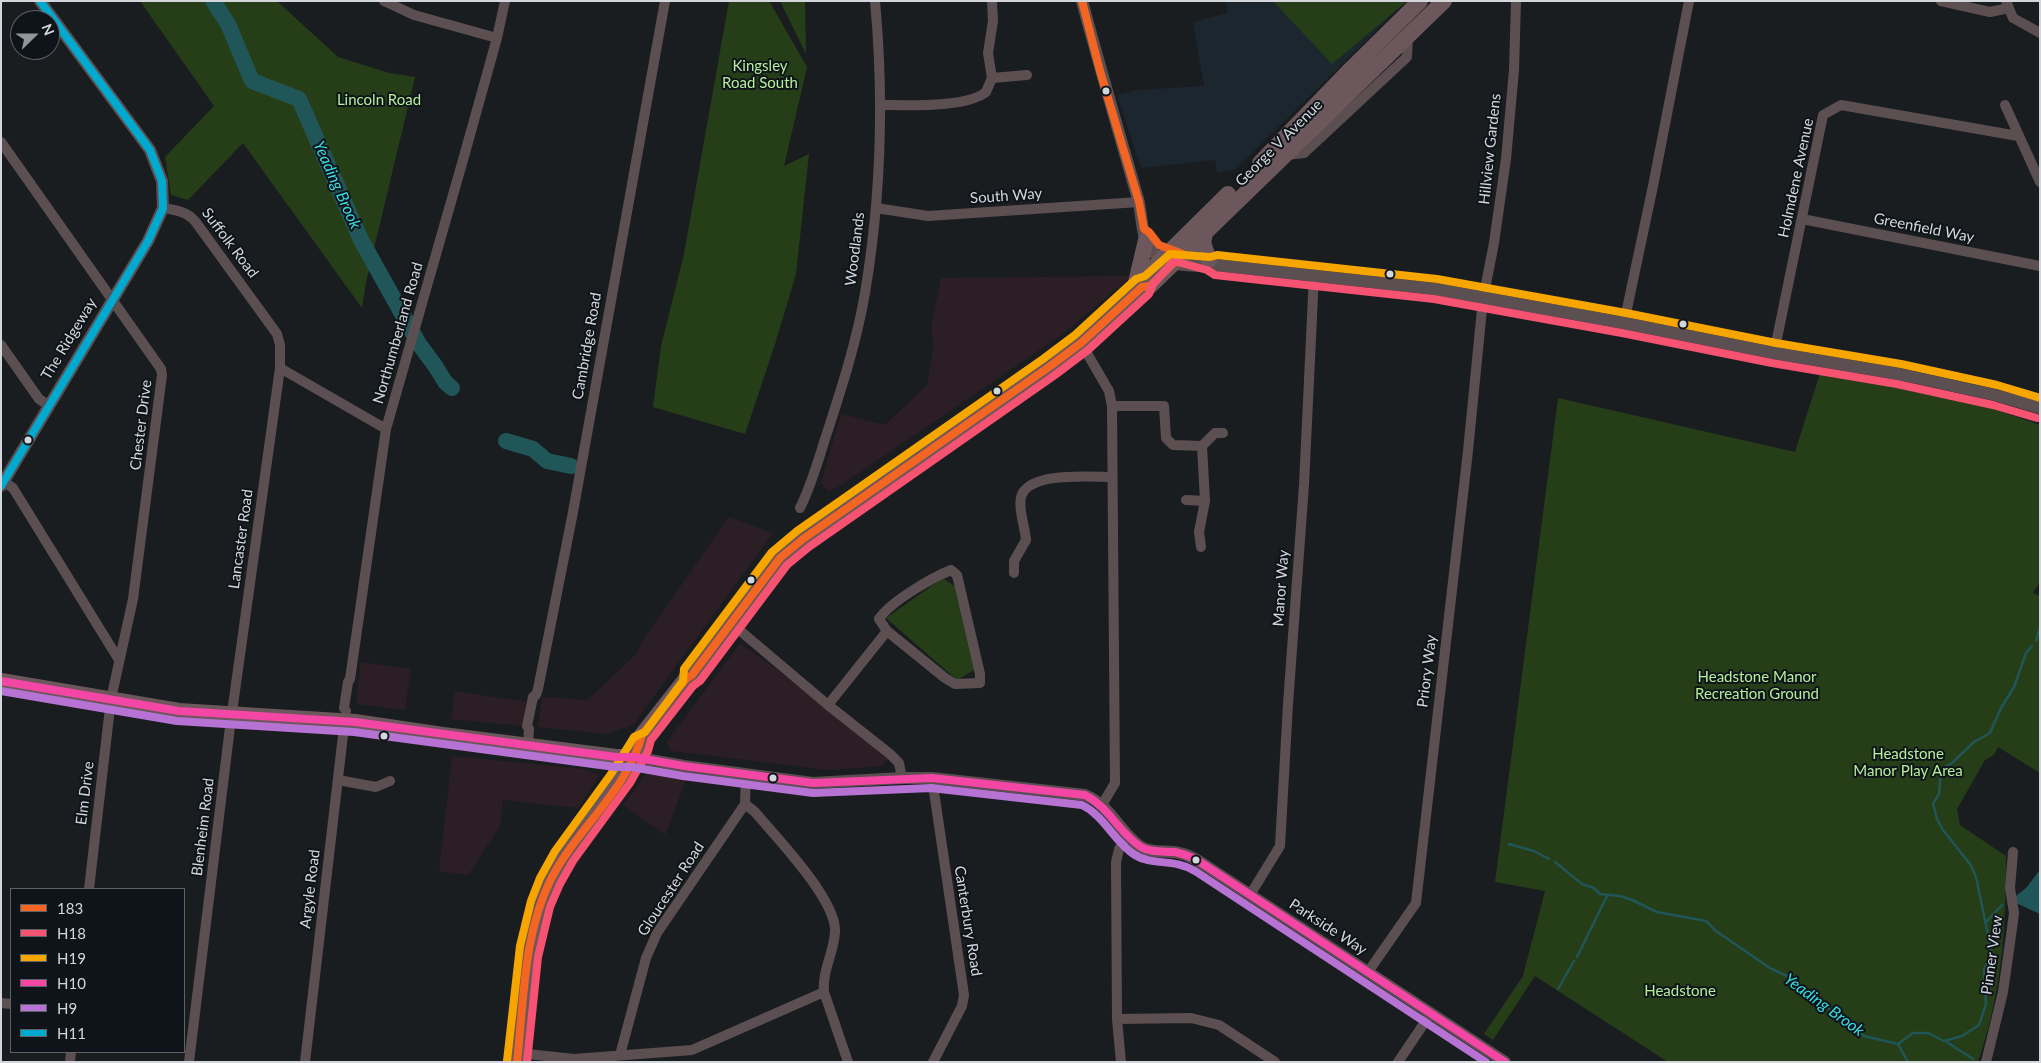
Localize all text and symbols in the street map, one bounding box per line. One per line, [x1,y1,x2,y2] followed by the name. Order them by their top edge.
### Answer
[10,10,60,60] north arrow
[39,21,58,38] text: N
[722,57,798,92] park label: Kingsley Road South
[1101,86,1111,96] unlabelled marker
[337,91,421,109] park label: Lincoln Road
[1475,93,1505,205] street label: Hillview Gardens
[1232,96,1326,190] street label: George V Avenue
[1775,117,1817,239] street label: Holmdene Avenue
[309,138,365,232] water label: Yeading Brook
[969,185,1043,207] street label: South Way
[198,204,262,282] street label: Suffolk Road
[1872,209,1976,247] street label: Greenfield Way
[842,211,868,287] street label: Woodlands
[369,260,427,406] street label: Northumberland Road
[1385,269,1395,279] unlabelled marker
[569,291,605,401] street label: Cambridge Road
[37,295,101,383] street label: The Ridgeway
[1678,319,1688,329] unlabelled marker
[127,379,155,471] street label: Chester Drive
[992,386,1002,396] unlabelled marker
[23,435,33,445] unlabelled marker
[225,488,257,590] street label: Lancaster Road
[1269,549,1293,627] street label: Manor Way
[746,575,756,585] unlabelled marker
[1414,634,1440,708] street label: Priory Way
[1695,668,1819,703] park label: Headstone Manor Recreation Ground
[379,731,389,741] unlabelled marker
[1853,745,1963,780] park label: Headstone Manor Play Area
[72,760,98,826] street label: Elm Drive
[768,773,778,783] unlabelled marker
[188,777,218,877] street label: Blenheim Road
[634,839,708,939] street label: Gloucester Road
[296,848,324,930] street label: Argyle Road
[1191,855,1201,865] unlabelled marker
[950,865,986,977] street label: Canterbury Road
[10,888,185,1053] legend
[1286,895,1370,959] street label: Parkside Way
[57,899,83,917] text: 183
[1978,914,2006,996] street label: Pinner View
[57,924,86,942] text: H18
[57,949,86,967] text: H19
[1780,969,1868,1041] water label: Yeading Brook
[57,974,86,992] text: H10
[1644,982,1716,1000] park label: Headstone
[57,999,77,1017] text: H9
[57,1024,86,1042] text: H11

